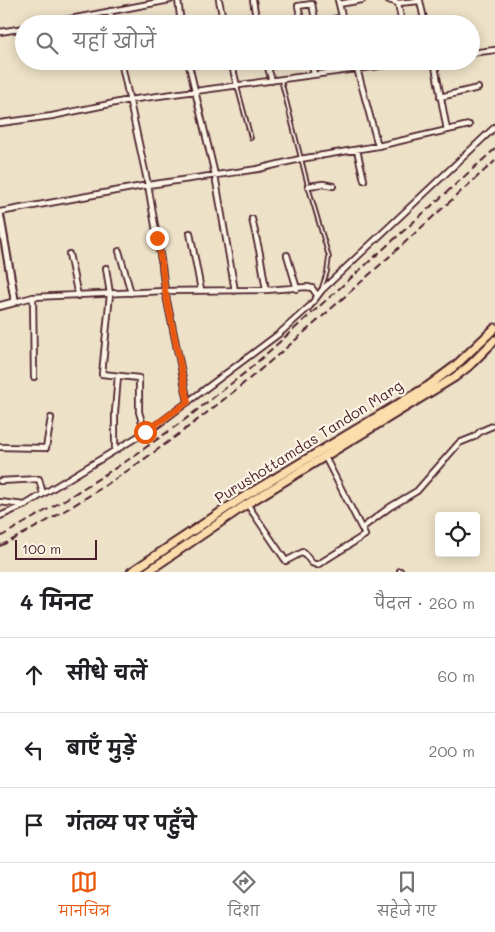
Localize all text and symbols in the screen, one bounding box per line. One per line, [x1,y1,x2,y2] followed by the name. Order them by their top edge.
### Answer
[15,15,480,70] search box
[73,28,156,53] text: यहाँ खोजें
[33,29,61,57] icon: search
[146,227,169,250] route end
[211,375,407,507] street label: Purushottamdas Tandon Marg
[134,421,157,444] route start
[435,512,480,557] map controls
[435,512,480,557] button: locate
[15,537,98,560] scale bar
[22,539,61,558] text: 100 m
[20,588,92,615] text: 4 मिनट
[374,592,475,613] text: पैदल · 260 m
[67,660,147,685] text: सीधे चलें
[20,661,48,689] icon: ahead
[438,665,475,686] text: 60 m
[67,735,136,760] text: बाएँ मुड़ें
[20,736,48,764] icon: left
[428,740,475,761] text: 200 m
[67,810,196,835] text: गंतव्य पर पहुँचे
[20,811,48,839] icon: arrive
[59,868,110,927] tab: मानचित्र
[228,868,260,927] tab: दिशा
[377,868,436,927] tab: सहेजे गए

